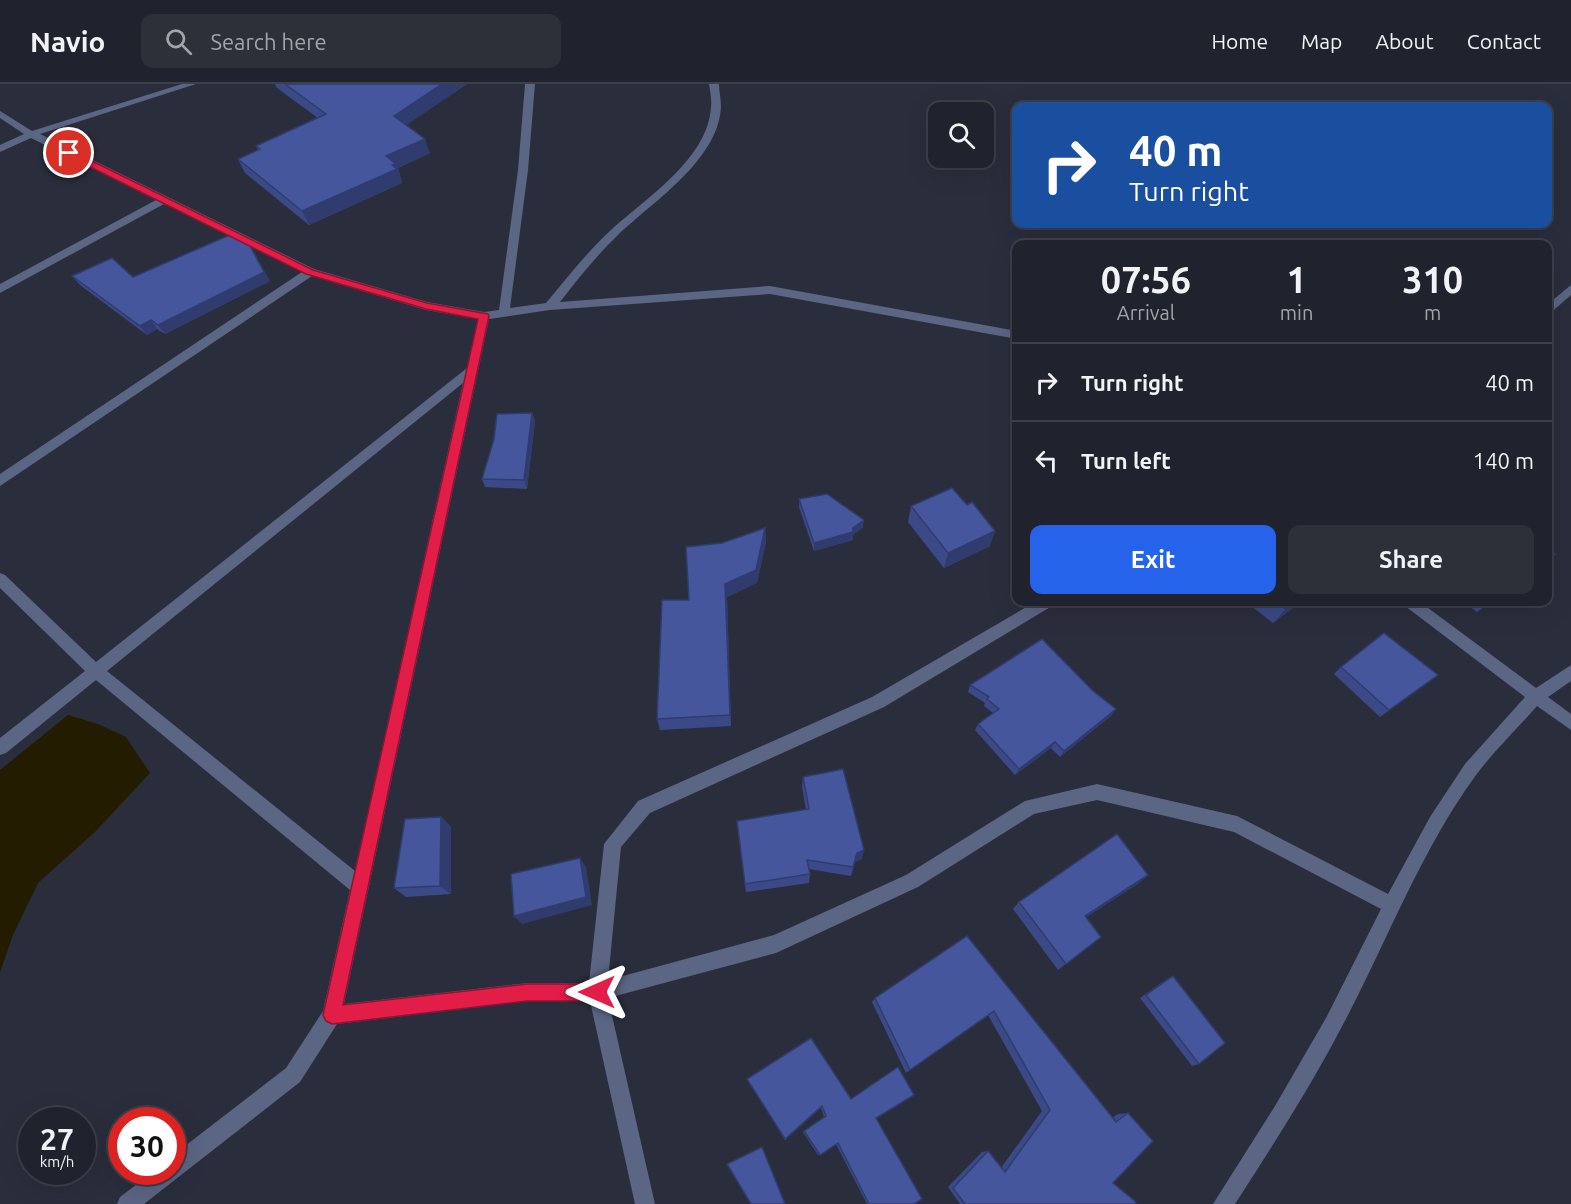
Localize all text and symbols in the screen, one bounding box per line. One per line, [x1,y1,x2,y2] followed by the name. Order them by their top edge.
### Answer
[141,14,561,68] search box
[162,25,195,58] icon: search
[30,26,105,57] text: Navio
[210,29,327,54] text: Search here
[1211,29,1268,53] text: Home
[1301,29,1342,53] text: Map
[1375,29,1434,53] text: About
[1467,29,1541,53] text: Contact
[928,102,994,168] map controls
[928,102,994,168] button: search
[1030,126,1108,204] icon: right
[43,127,94,178] pin
[1129,127,1223,174] text: 40 m
[52,136,85,169] icon: arrive
[1129,176,1249,206] text: Turn right
[1101,259,1191,300] text: 07:56
[1286,259,1307,300] text: 1
[1402,259,1463,300] text: 310
[1117,301,1175,324] text: Arrival
[1280,301,1313,324] text: min
[1424,301,1441,324] text: m
[1030,366,1063,399] icon: right
[1081,370,1183,395] text: Turn right
[1485,370,1534,395] text: 40 m
[1030,444,1063,477] icon: left
[1081,448,1171,473] text: Turn left
[1473,448,1534,473] text: 140 m
[1030,525,1276,594] button: Exit
[1288,525,1534,594] button: Share
[565,960,629,1024] position arrow
[108,1107,186,1185] speed limit sign: 30
[40,1122,74,1156] text: 27
[40,1153,74,1170] text: km/h

